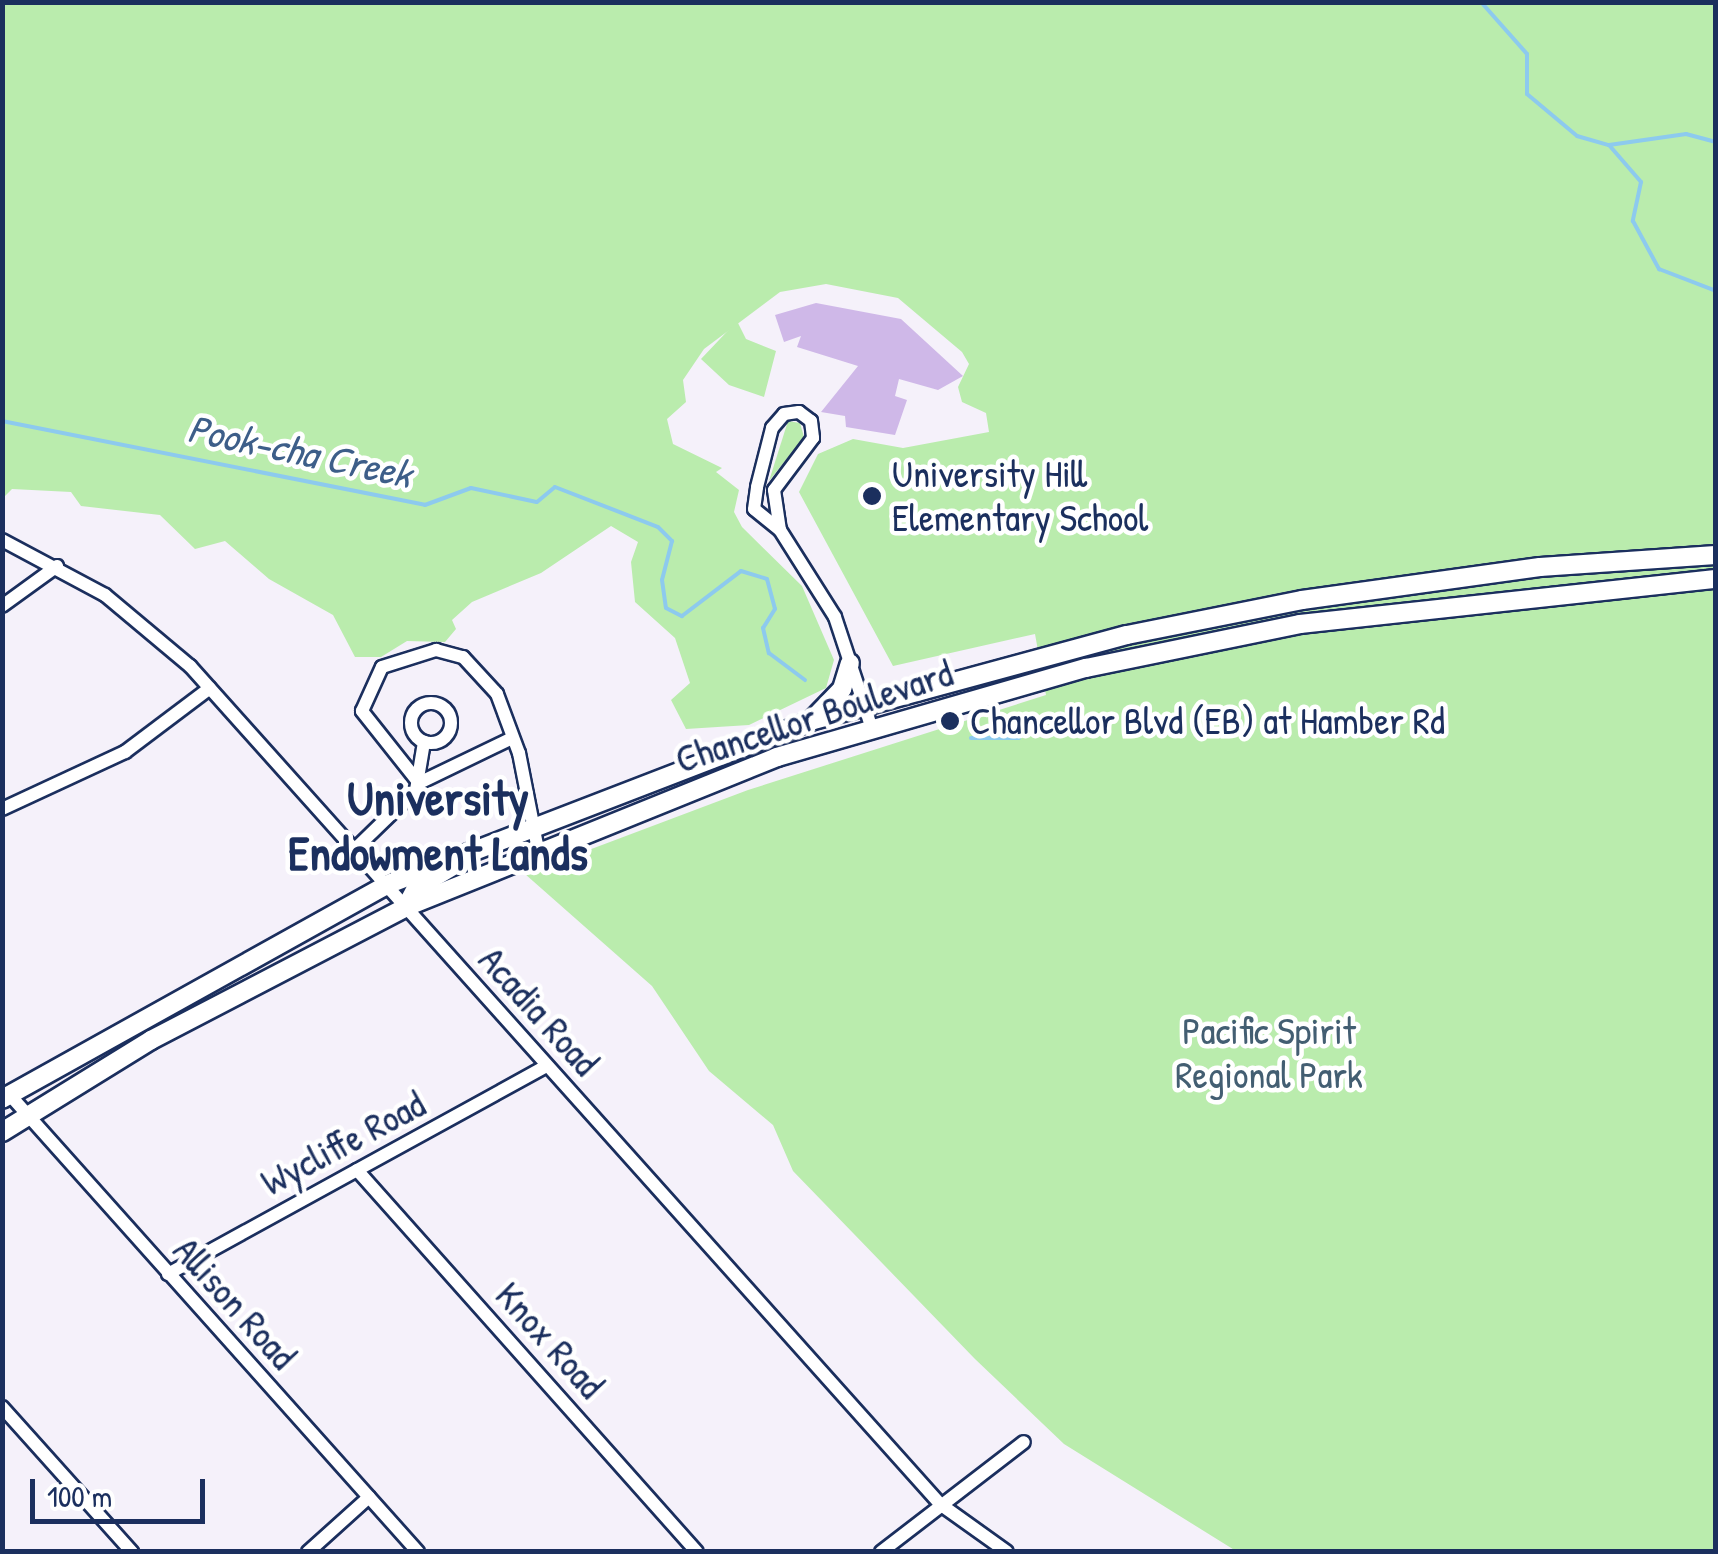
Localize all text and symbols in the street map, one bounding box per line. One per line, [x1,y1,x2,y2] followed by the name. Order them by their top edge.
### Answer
[184,403,416,497] water label: Pook-cha Creek
[892,451,1148,540] place label: University Hill Elementary School
[861,485,883,507] marker: University Hill Elementary School
[670,650,958,782] street label: Chancellor Boulevard
[970,698,1445,744] place label: Chancellor Blvd (EB) at Hamber Rd
[939,710,961,732] marker: Chancellor Blvd (EB) at Hamber Rd
[288,768,588,881] district label: University Endowment Lands
[469,937,609,1085] street label: Acadia Road
[1175,1008,1363,1098] park label: Pacific Spirit Regional Park
[253,1081,433,1205] street label: Wycliffe Road
[164,1228,306,1378] street label: Allison Road
[486,1273,614,1407] street label: Knox Road
[35,1459,210,1521] scale bar
[47,1476,112,1516] text: 100 m

